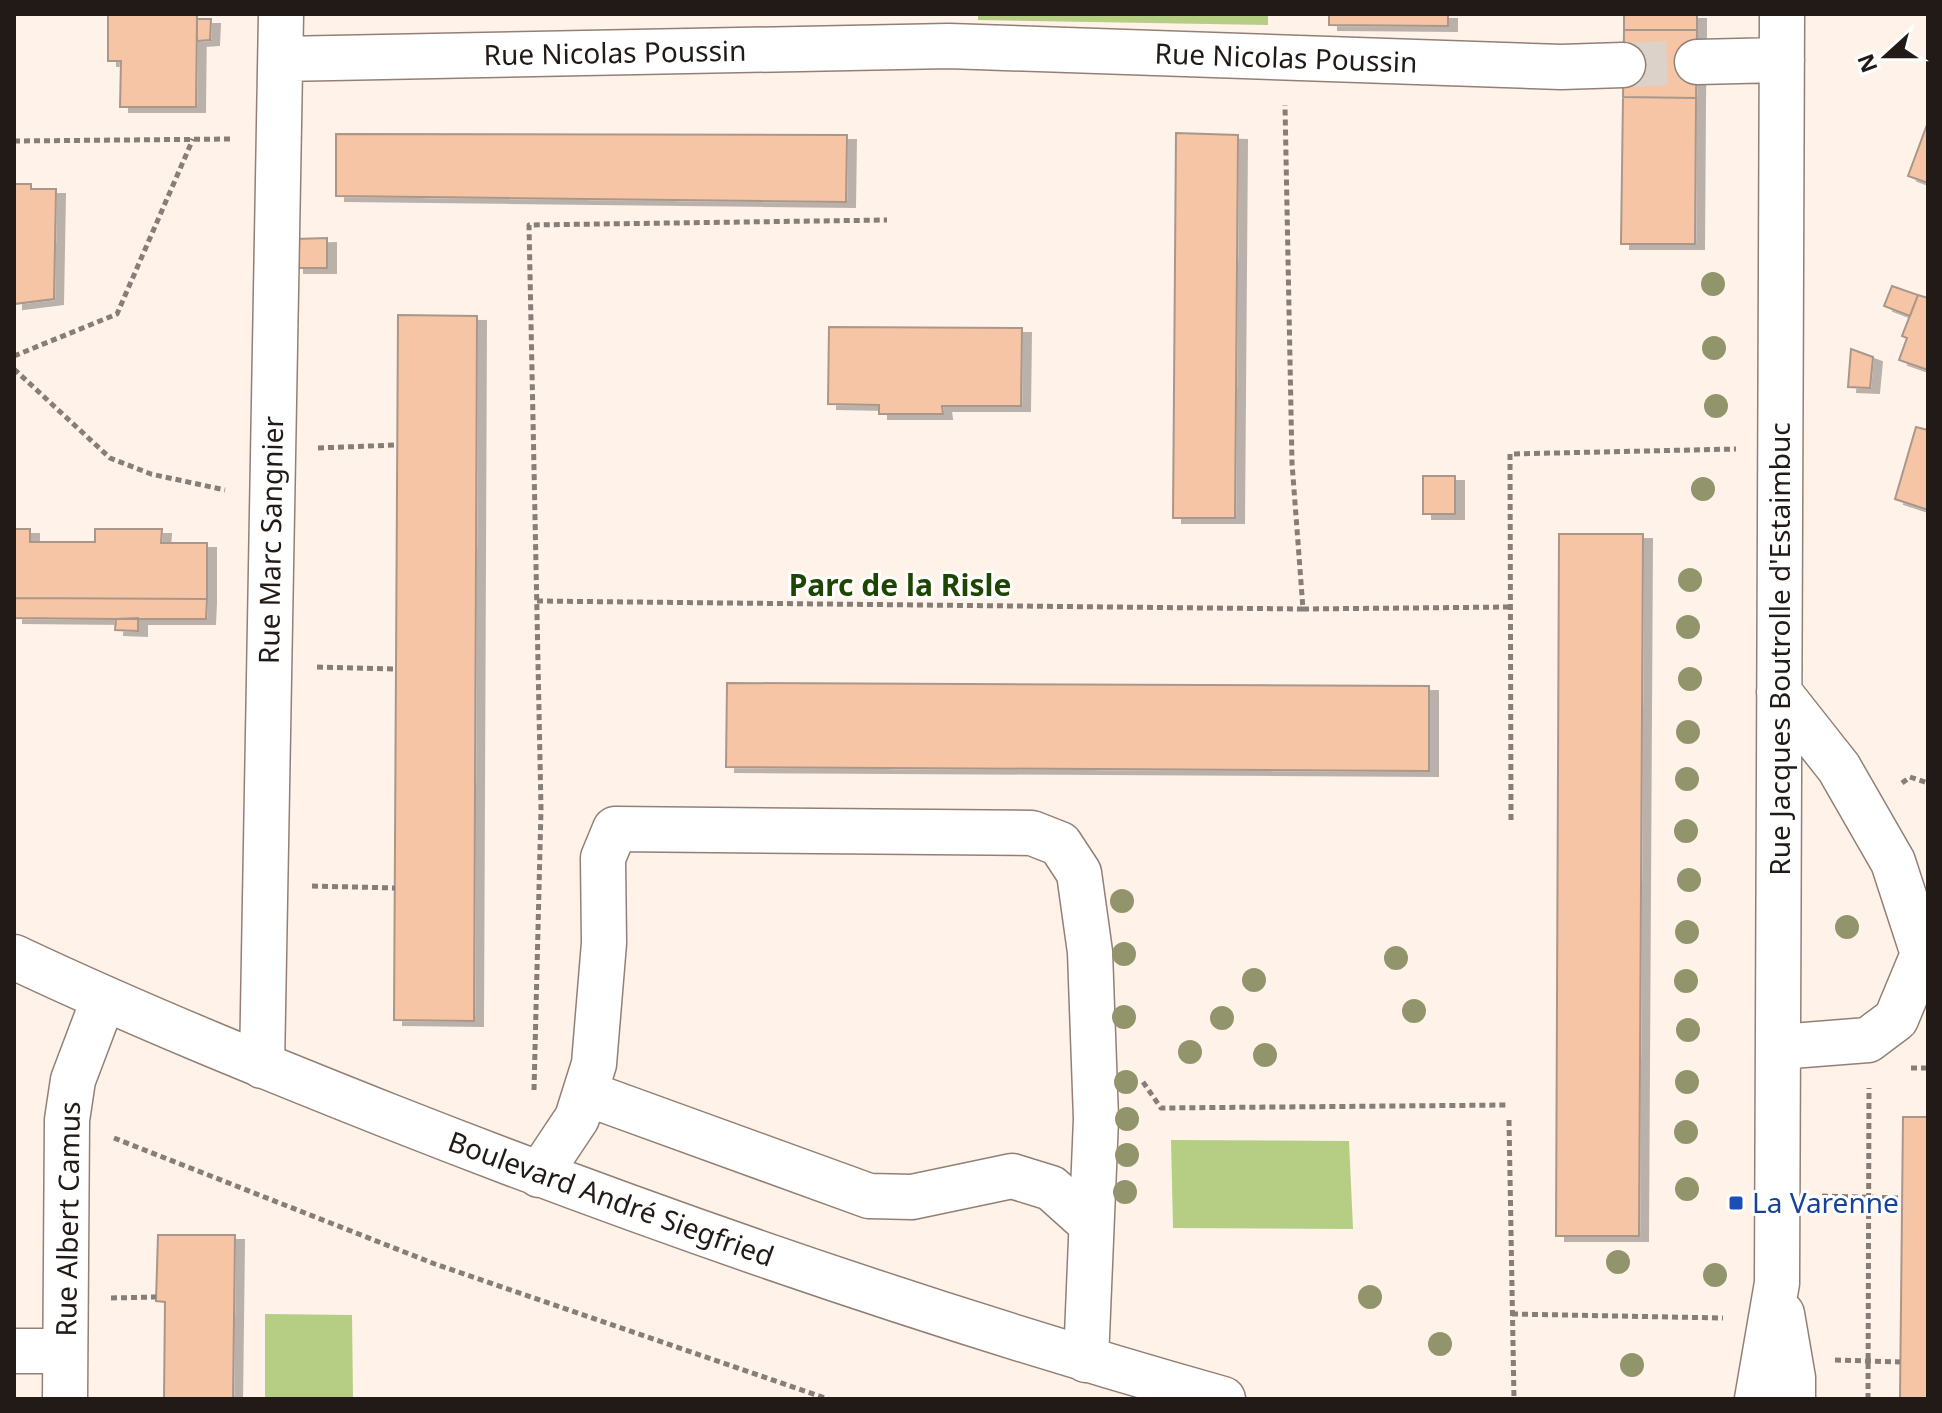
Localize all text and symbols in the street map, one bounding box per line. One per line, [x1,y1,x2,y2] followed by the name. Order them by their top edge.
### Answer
[1846,16,1926,96] north arrow
[483,31,747,73] street label: Rue Nicolas Poussin
[1154,33,1418,81] street label: Rue Nicolas Poussin
[1849,50,1884,77] text: N
[249,415,291,664] street label: Rue Marc Sangnier
[1760,422,1798,876] street label: Rue Jacques Boutrolle d'Estaimbuc
[789,564,1011,605] district label: Parc de la Risle
[46,1101,88,1337] street label: Rue Albert Camus
[443,1121,779,1275] street label: Boulevard André Siegfried
[1752,1183,1899,1221] place label: La Varenne
[1727,1194,1745,1212] marker: La Varenne

